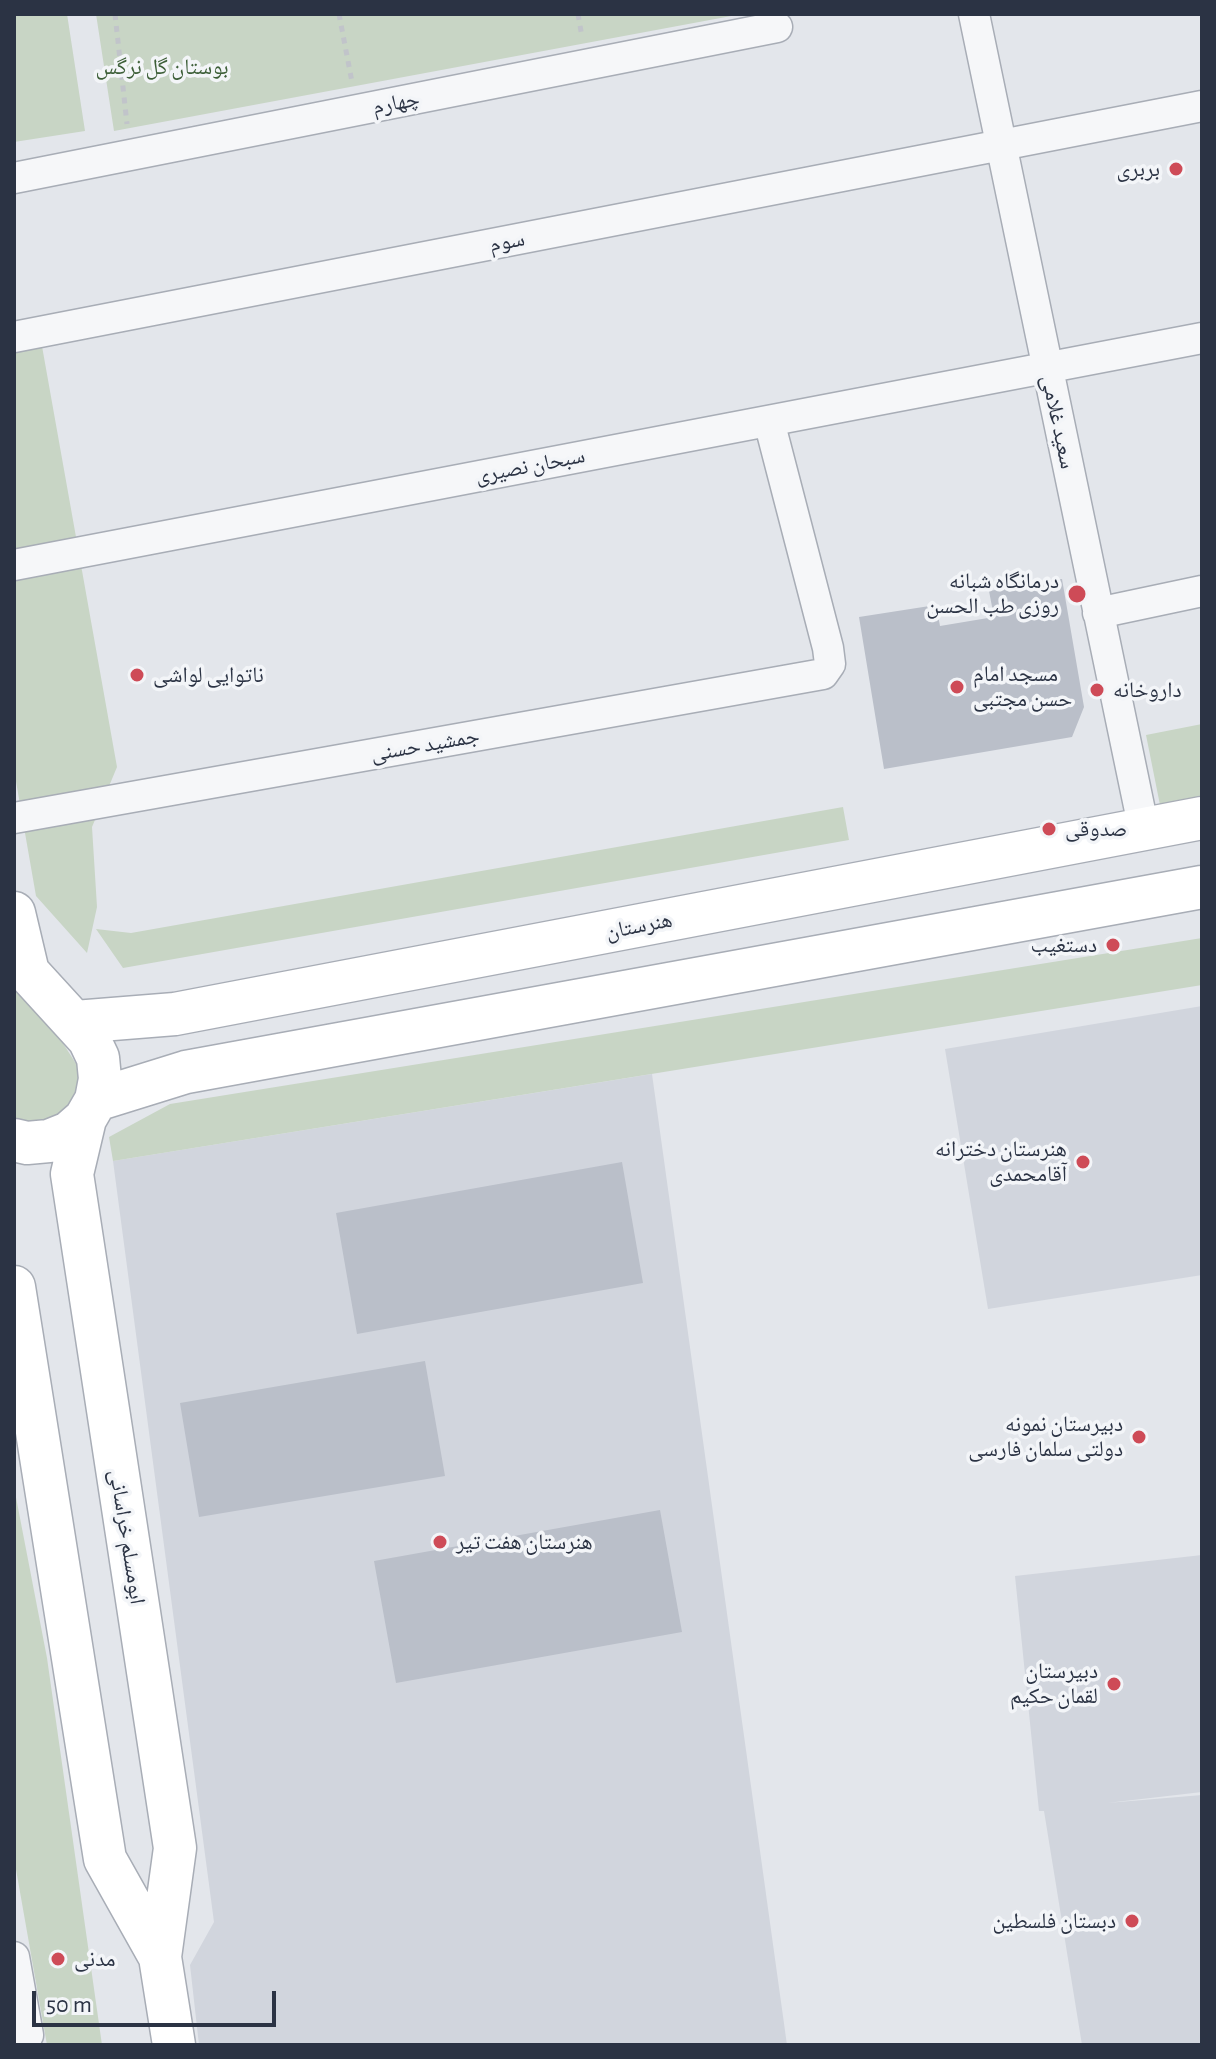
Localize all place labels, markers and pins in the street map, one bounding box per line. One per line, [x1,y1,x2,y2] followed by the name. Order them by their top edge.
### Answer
[1117,156,1160,182] place label: بربری
[1167,160,1185,178] marker: بربری
[926,568,1059,620] place label: درمانگاه شبانه روزی طب الحسن
[1066,583,1088,605] marker: درمانگاه شبانه روزی طب الحسن
[973,661,1072,712] place label: مسجد امام حسن مجتبی
[153,662,264,688] place label: ناتوایی لواشی
[128,666,146,684] marker: ناتوایی لواشی
[1113,677,1182,703] place label: داروخانه
[948,678,966,696] marker: مسجد امام حسن مجتبی
[1088,681,1106,699] marker: داروخانه
[1065,816,1127,842] place label: صدوقی
[1040,820,1058,838] marker: صدوقی
[1030,932,1097,958] place label: دستغیب
[1104,936,1122,954] marker: دستغیب
[935,1136,1067,1188] place label: هنرستان دخترانه آقامحمدی
[1074,1153,1092,1171] marker: هنرستان دخترانه آقامحمدی
[968,1411,1123,1462] place label: دبیرستان نمونه دولتی سلمان فارسی
[1130,1428,1148,1446] marker: دبیرستان نمونه دولتی سلمان فارسی
[456,1529,593,1555] place label: هنرستان هفت تیر
[431,1533,449,1551] marker: هنرستان هفت تیر
[1010,1658,1098,1710] place label: دبیرستان لقمان حکیم
[1105,1675,1123,1693] marker: دبیرستان لقمان حکیم
[992,1908,1116,1934] place label: دبستان فلسطین
[1123,1912,1141,1930] marker: دبستان فلسطین
[74,1946,116,1972] place label: مدنی
[49,1950,67,1968] marker: مدنی

